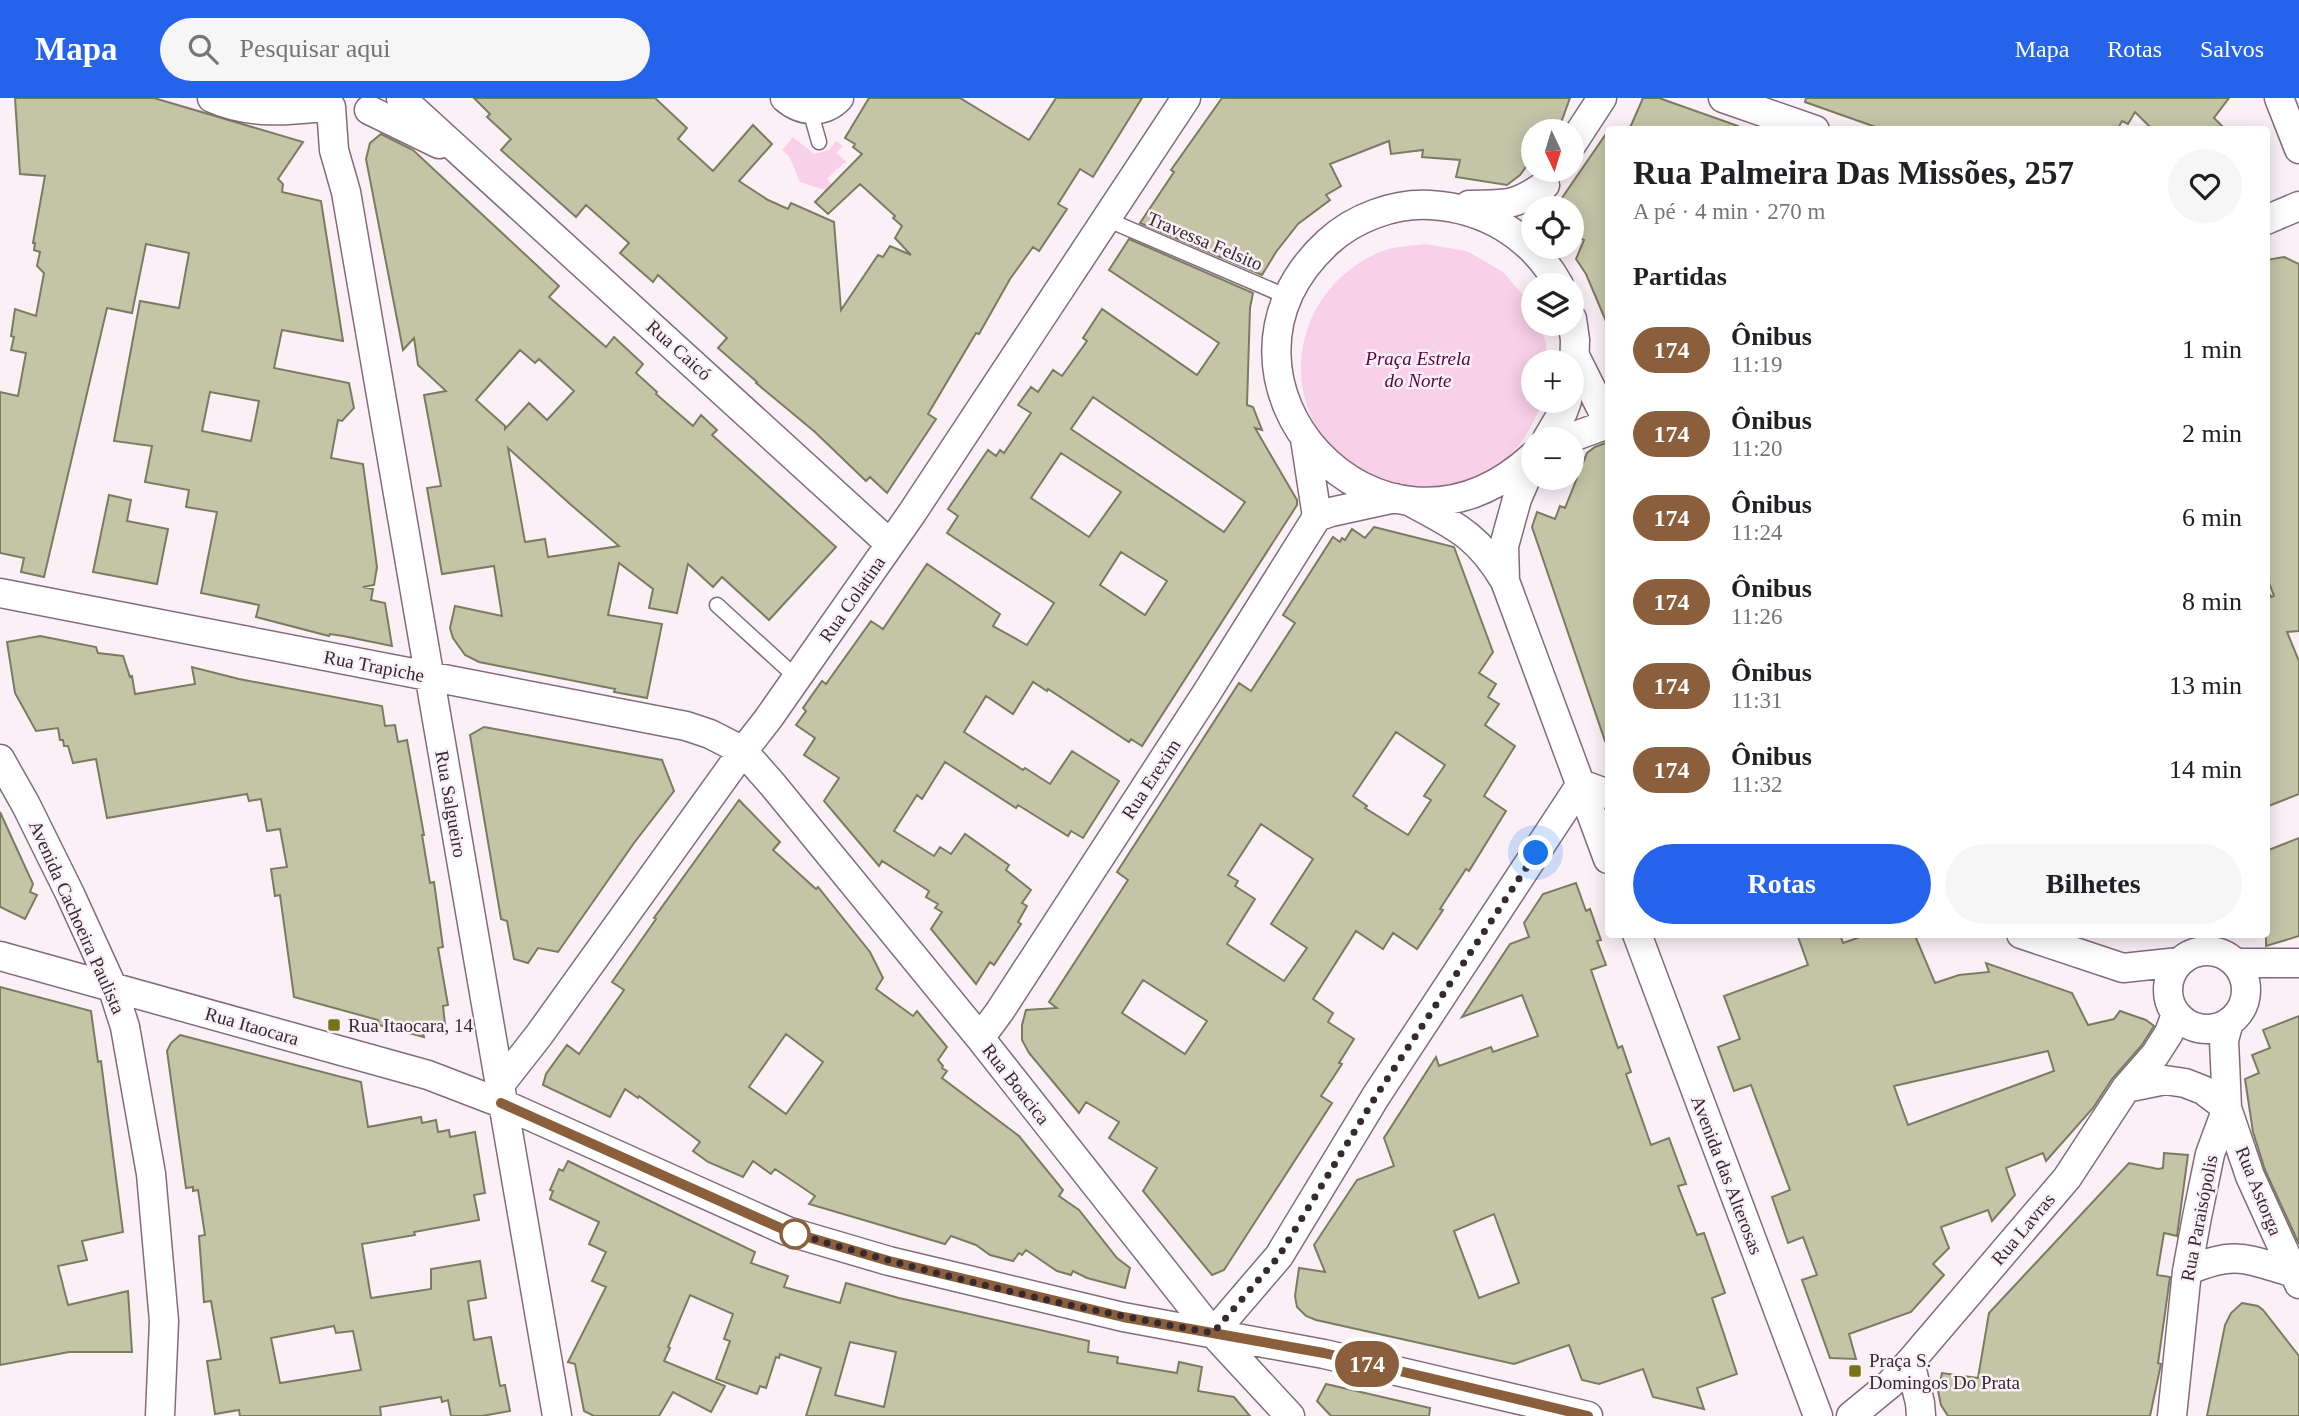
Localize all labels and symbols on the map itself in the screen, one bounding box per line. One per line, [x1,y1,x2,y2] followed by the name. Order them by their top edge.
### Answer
[1521,119,1584,182] north arrow
[1144,207,1266,275] street label: Travessa Felsito
[642,316,716,384] street label: Rua Caicó
[1364,348,1471,391] park label: Praça Estrela do Norte
[815,552,890,646] street label: Rua Colatina
[322,646,426,686] street label: Rua Trapiche
[1117,735,1185,823] street label: Rua Erexim
[431,749,471,859] street label: Rua Salgueiro
[25,817,129,1018] street label: Avenida Cachoeira Paulista
[1518,835,1553,870] your location
[203,1003,302,1050] street label: Rua Itaocara
[348,1015,474,1036] place label: Rua Itaocara, 14
[326,1017,342,1033] marker: Rua Itaocara, 14
[978,1039,1054,1129] street label: Rua Boacica
[1687,1093,1767,1257] street label: Avenida das Alterosas
[2232,1143,2287,1239] street label: Rua Astorga
[2176,1153,2222,1283] street label: Rua Paraisópolis
[1987,1189,2059,1269] street label: Rua Lavras
[780,1219,810,1249] unlabelled marker
[1327,1341,1407,1387] line badge: 174
[1869,1350,2021,1393] place label: Praça S. Domingos Do Prata
[1847,1363,1863,1379] marker: Praça S. Domingos Do Prata

